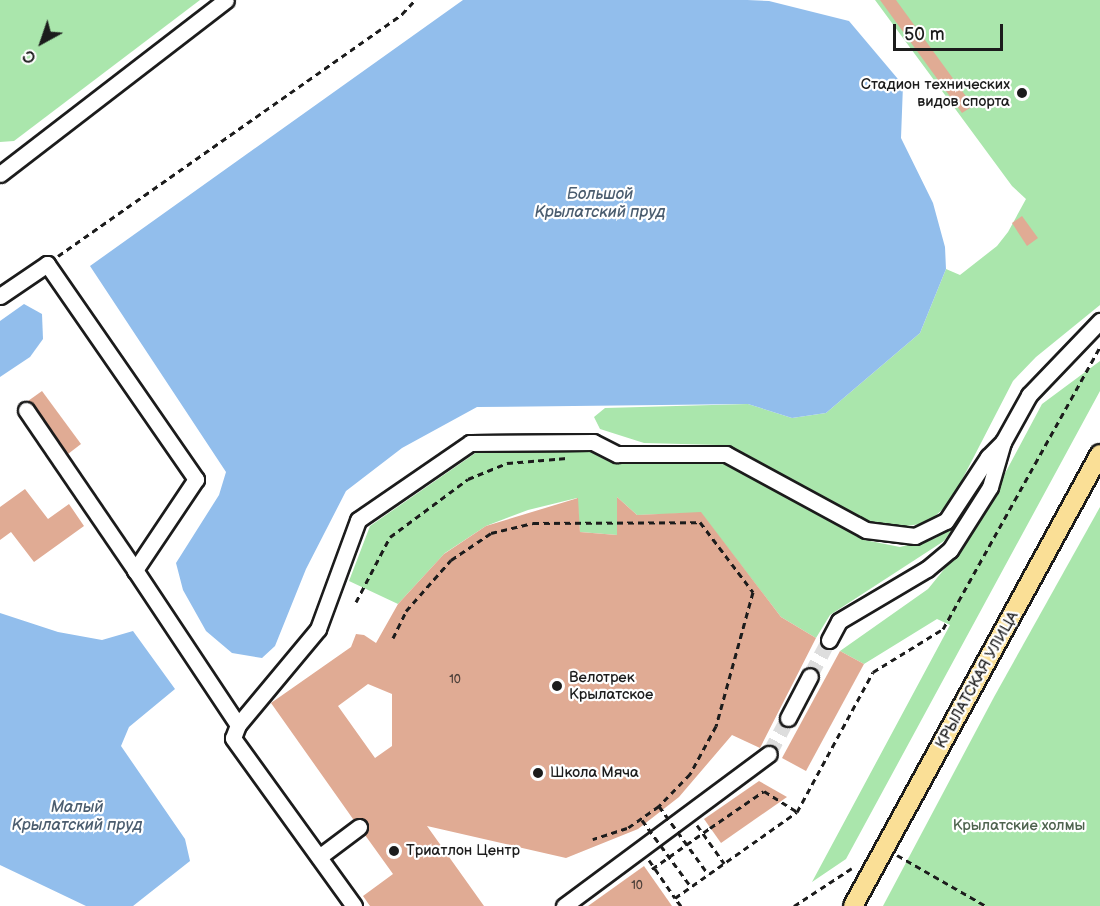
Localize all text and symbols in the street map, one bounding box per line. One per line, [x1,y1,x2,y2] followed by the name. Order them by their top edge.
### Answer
[12,12,72,72] north arrow
[896,12,1006,50] scale bar
[904,24,945,45] text: 50 m
[20,45,40,67] text: С
[861,75,1010,110] place label: Стадион технических видов спорта
[1015,86,1029,100] marker: Стадион технических видов спорта
[534,185,666,223] water label: Большой Крылатский пруд
[932,608,1022,752] street label: КРЫЛАТСКАЯ УЛИЦА
[569,668,653,703] place label: Велотрек Крылатское
[449,673,461,687] house number: 10
[550,679,564,693] marker: Велотрек Крылатское
[550,764,639,782] place label: Школа Мяча
[531,766,545,780] marker: Школа Мяча
[11,798,143,836] water label: Малый Крылатский пруд
[953,817,1085,835] park label: Крылатские холмы
[406,842,520,860] place label: Триатлон Центр
[387,844,401,858] marker: Триатлон Центр
[631,879,643,893] house number: 10

